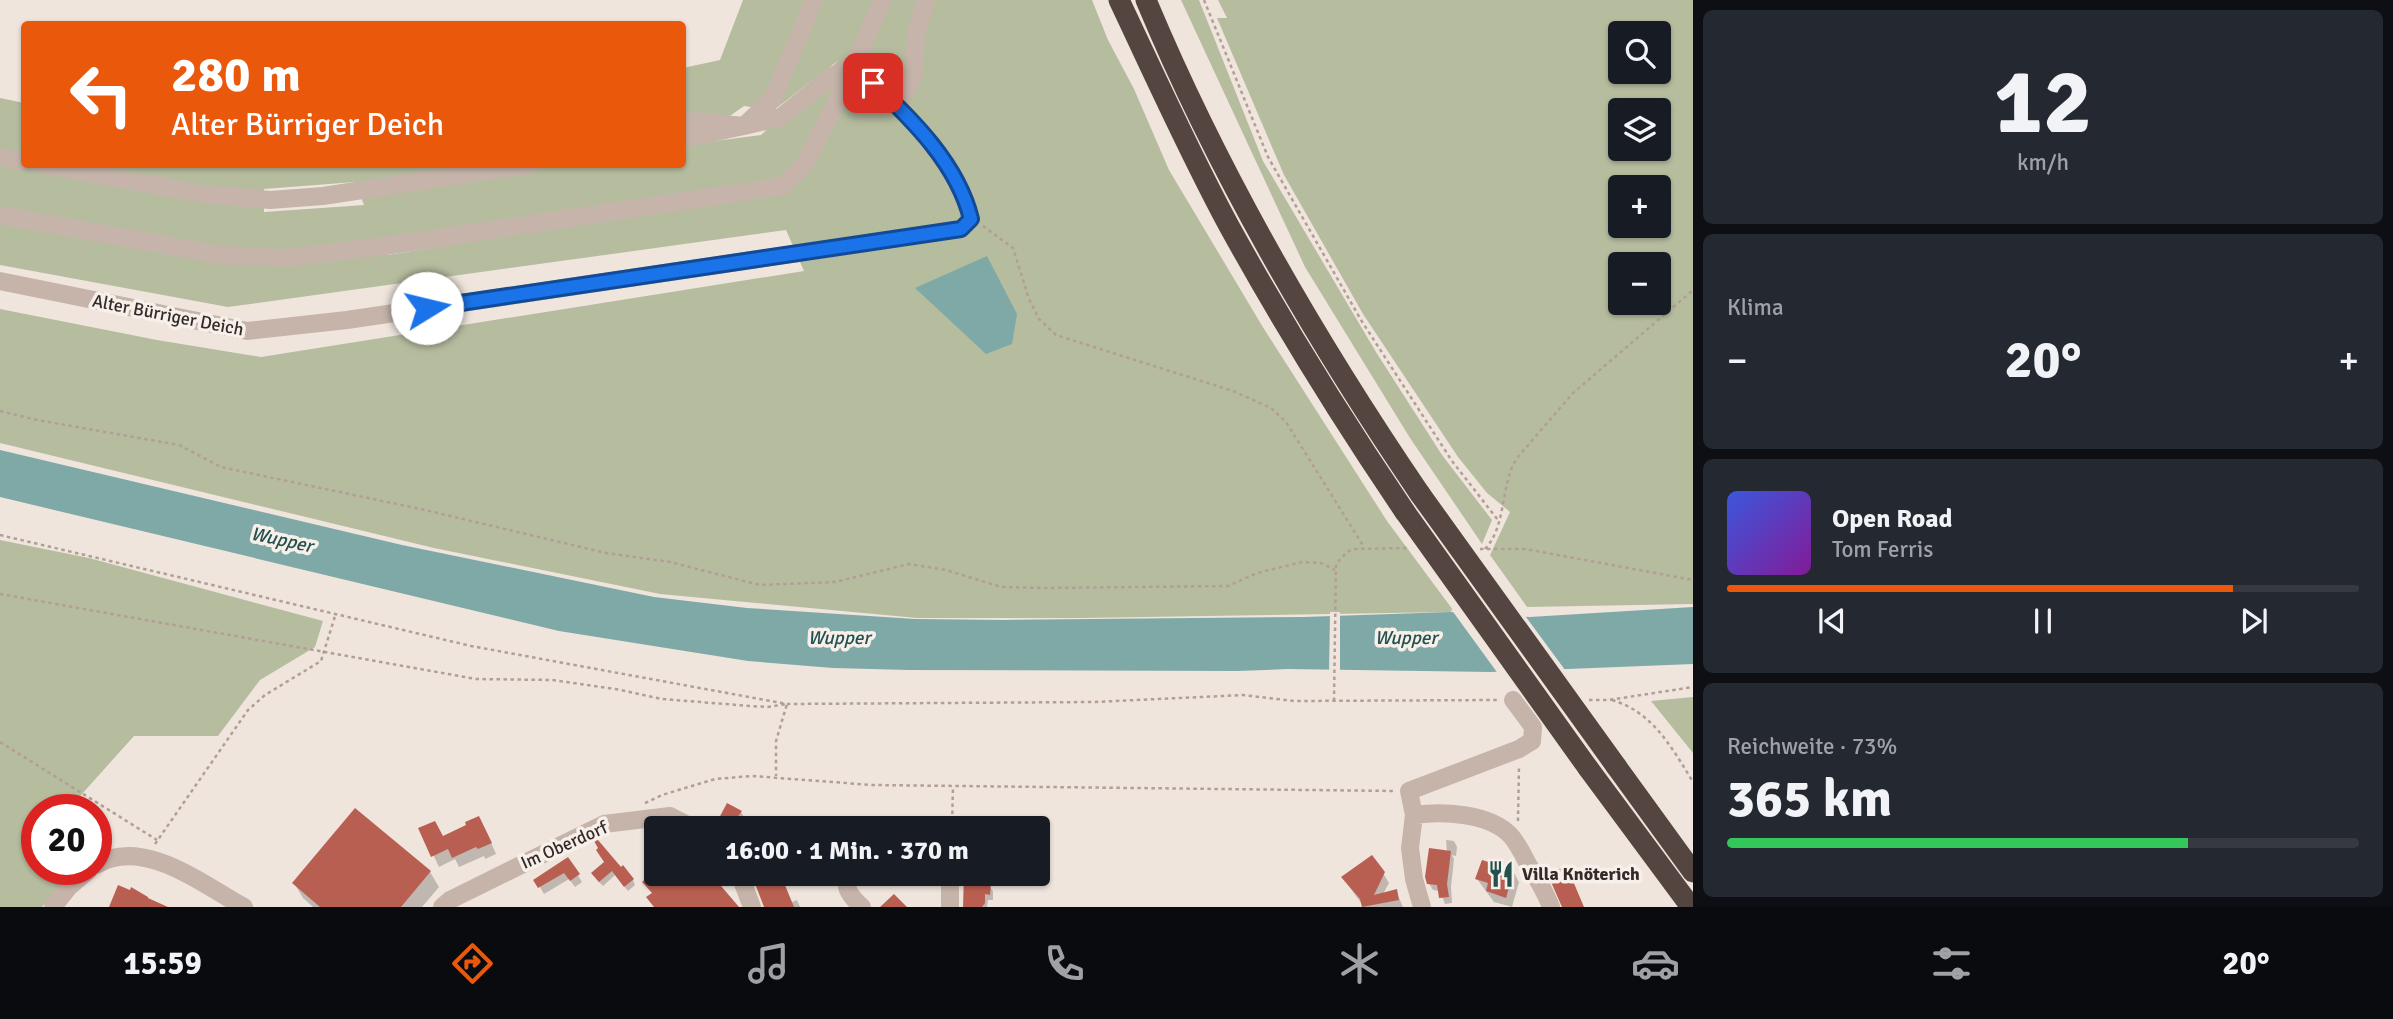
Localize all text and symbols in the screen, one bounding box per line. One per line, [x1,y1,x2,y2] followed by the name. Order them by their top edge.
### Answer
[1608,21,1671,315] map controls
[1608,21,1671,84] button: search
[171,45,301,105] text: 280 m
[1994,46,2092,159] text: 12
[56,49,147,140] icon: left
[843,53,903,113] pin
[854,64,892,102] icon: arrive
[1608,98,1671,161] button: layers
[171,105,444,144] text: Alter Bürriger Deich
[2017,148,2069,177] text: km/h
[1608,175,1671,238] button: +
[1608,252,1671,315] button: −
[390,271,464,345] position arrow
[90,290,246,340] street label: Alter Bürriger Deich
[1727,293,1784,322] text: Klima
[2005,328,2081,392] text: 20°
[1727,337,1748,384] text: −
[2338,337,2359,384] text: +
[1832,503,1953,535] text: Open Road
[249,522,318,559] water label: Wupper
[1832,535,1933,564] text: Tom Ferris
[1813,602,1851,640] icon: previous
[2024,602,2062,640] icon: pause
[2235,602,2273,640] icon: next
[808,626,873,650] water label: Wupper
[1375,626,1440,650] water label: Wupper
[1727,732,1897,761] text: Reichweite · 73%
[1727,767,1892,831] text: 365 km
[21,794,112,885] speed limit sign: 20
[517,816,612,874] street label: Im Oberdorf
[725,835,969,867] text: 16:00 · 1 Min. · 370 m
[1486,859,1516,889] restaurant icon: Villa Knöterich
[1522,863,1640,885] place label: Villa Knöterich
[448,939,497,988] icon: directions
[744,939,793,988] icon: music
[1040,939,1089,988] icon: phone
[1335,939,1384,988] icon: climate
[1631,939,1680,988] icon: car
[1927,939,1976,988] icon: filters
[123,944,202,983] text: 15:59
[2222,944,2270,983] text: 20°

